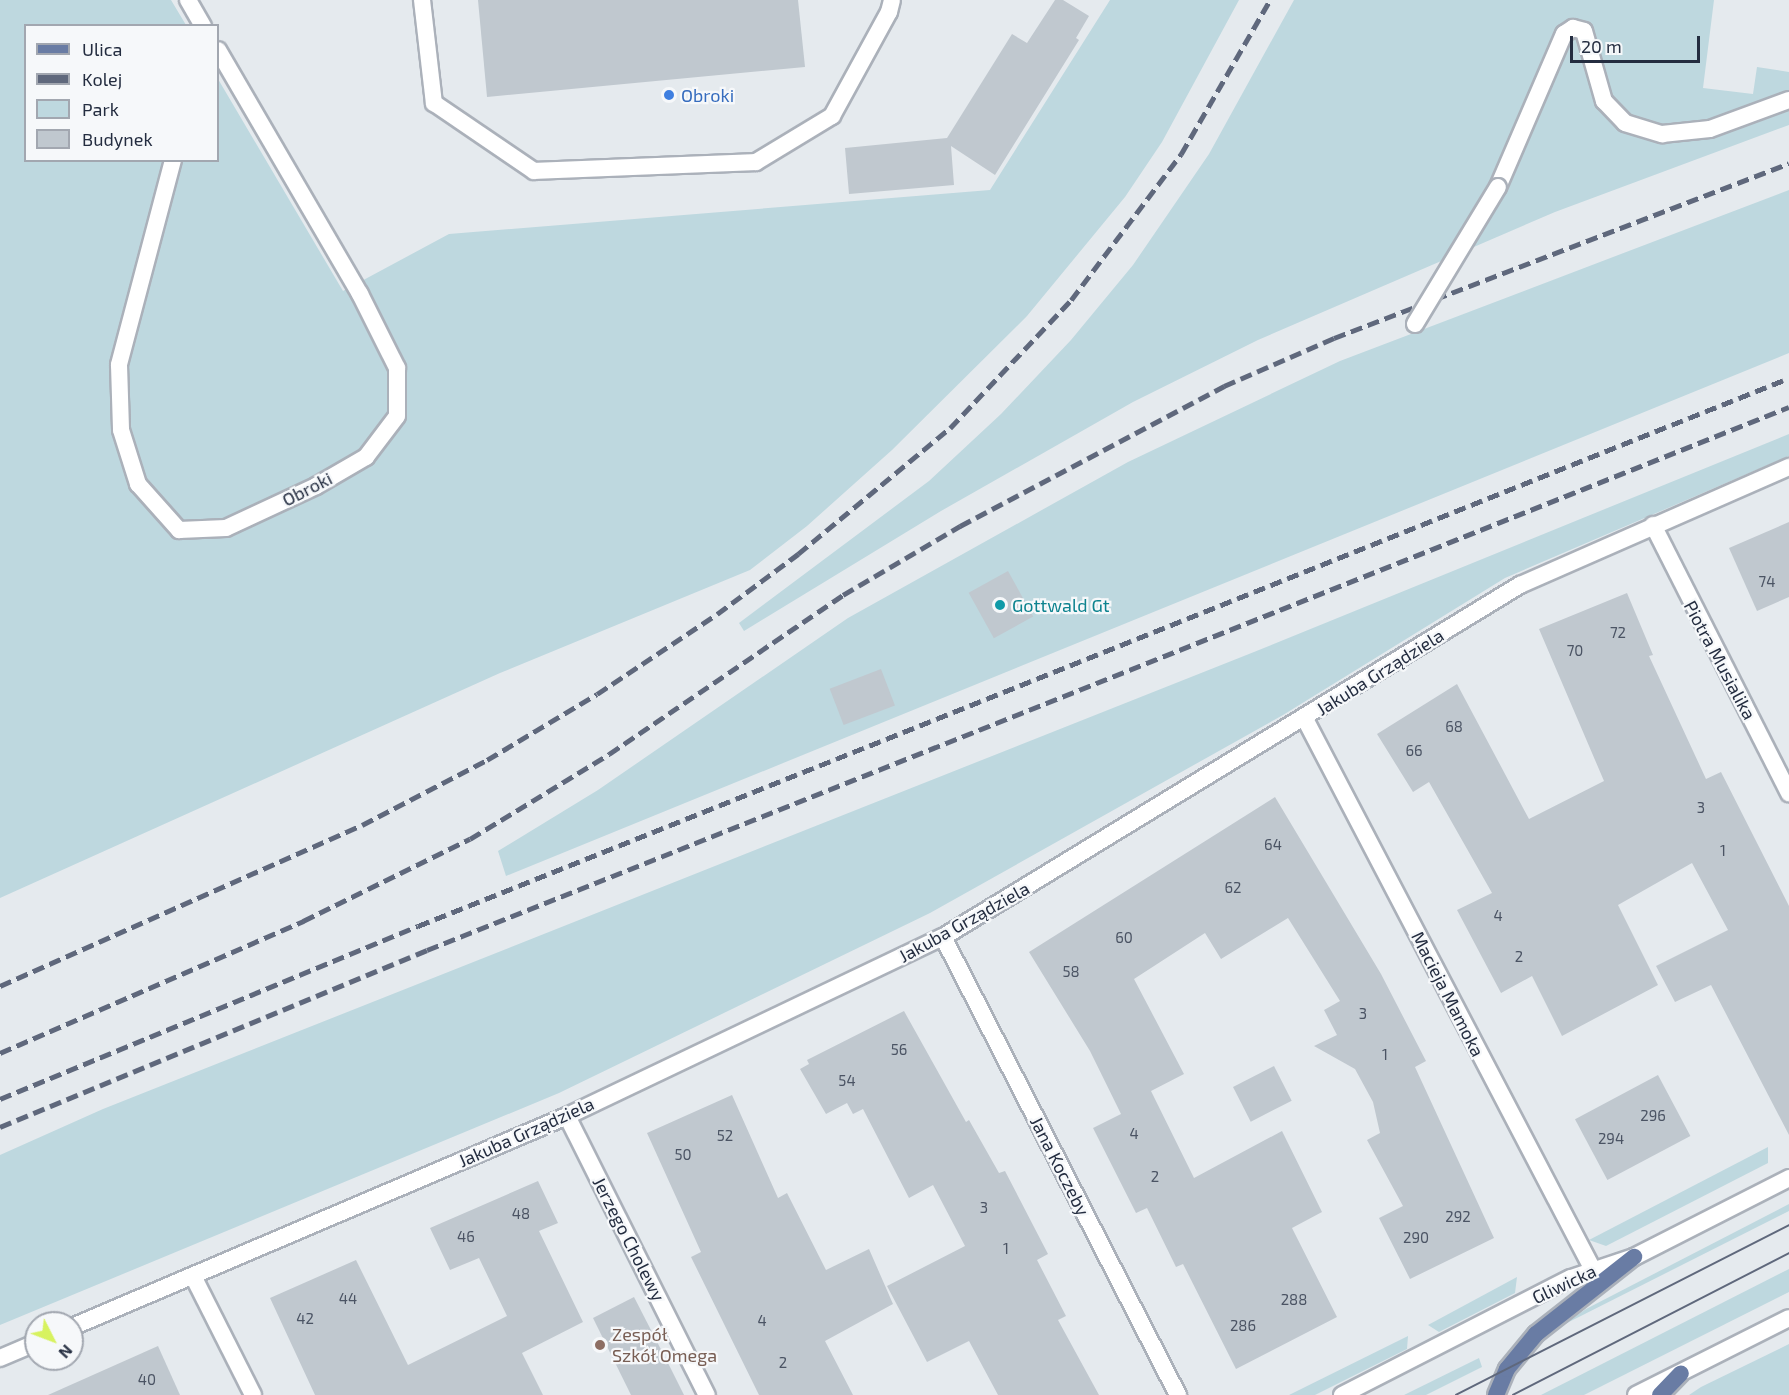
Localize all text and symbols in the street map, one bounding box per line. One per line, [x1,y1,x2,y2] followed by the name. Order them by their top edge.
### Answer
[24,24,219,162] legend
[1573,24,1704,62] scale bar
[1581,35,1622,57] text: 20 m
[82,38,122,60] text: Ulica
[82,68,122,90] text: Kolej
[681,84,734,106] place label: Obroki
[662,88,676,102] marker: Obroki
[82,98,119,120] text: Park
[82,128,153,150] text: Budynek
[278,467,336,511] street label: Obroki
[1759,573,1775,591] house number: 74
[1012,594,1110,616] place label: Gottwald Gt
[1680,597,1760,723] street label: Piotra Musialika
[993,598,1007,612] marker: Gottwald Gt
[1312,624,1448,720] street label: Jakuba Grządziela
[1610,624,1626,642] house number: 72
[1567,642,1583,660] house number: 70
[1445,718,1463,736] house number: 68
[1405,742,1423,760] house number: 66
[1697,799,1705,817] house number: 3
[1264,836,1282,854] house number: 64
[1720,842,1726,860] house number: 1
[895,877,1033,967] street label: Jakuba Grządziela
[1224,879,1242,897] house number: 62
[1493,907,1503,925] house number: 4
[1407,928,1489,1060] street label: Macieja Mamoka
[1115,929,1133,947] house number: 60
[1515,948,1523,966] house number: 2
[1062,963,1080,981] house number: 58
[1359,1005,1367,1023] house number: 3
[891,1041,907,1059] house number: 56
[1382,1046,1388,1064] house number: 1
[838,1072,856,1090] house number: 54
[455,1092,597,1172] street label: Jakuba Grządziela
[1640,1107,1666,1125] house number: 296
[1026,1113,1094,1219] street label: Jana Koczeby
[1129,1125,1139,1143] house number: 4
[717,1127,733,1145] house number: 52
[1598,1130,1624,1148] house number: 294
[674,1146,692,1164] house number: 50
[1151,1168,1159,1186] house number: 2
[588,1173,670,1305] street label: Jerzego Cholewy
[980,1199,988,1217] house number: 3
[512,1205,530,1223] house number: 48
[1445,1208,1471,1226] house number: 292
[457,1228,475,1246] house number: 46
[1403,1229,1429,1247] house number: 290
[1003,1240,1009,1258] house number: 1
[1529,1260,1599,1308] street label: Gliwicka
[339,1290,357,1308] house number: 44
[1281,1291,1307,1309] house number: 288
[296,1310,314,1328] house number: 42
[24,1311,84,1371] north arrow
[757,1312,767,1330] house number: 4
[1230,1317,1256,1335] house number: 286
[612,1324,718,1366] place label: Zespół Szkół Omega
[593,1338,607,1352] marker: Zespół Szkół Omega
[55,1341,77,1363] text: N
[779,1354,787,1372] house number: 2
[138,1371,156,1389] house number: 40

